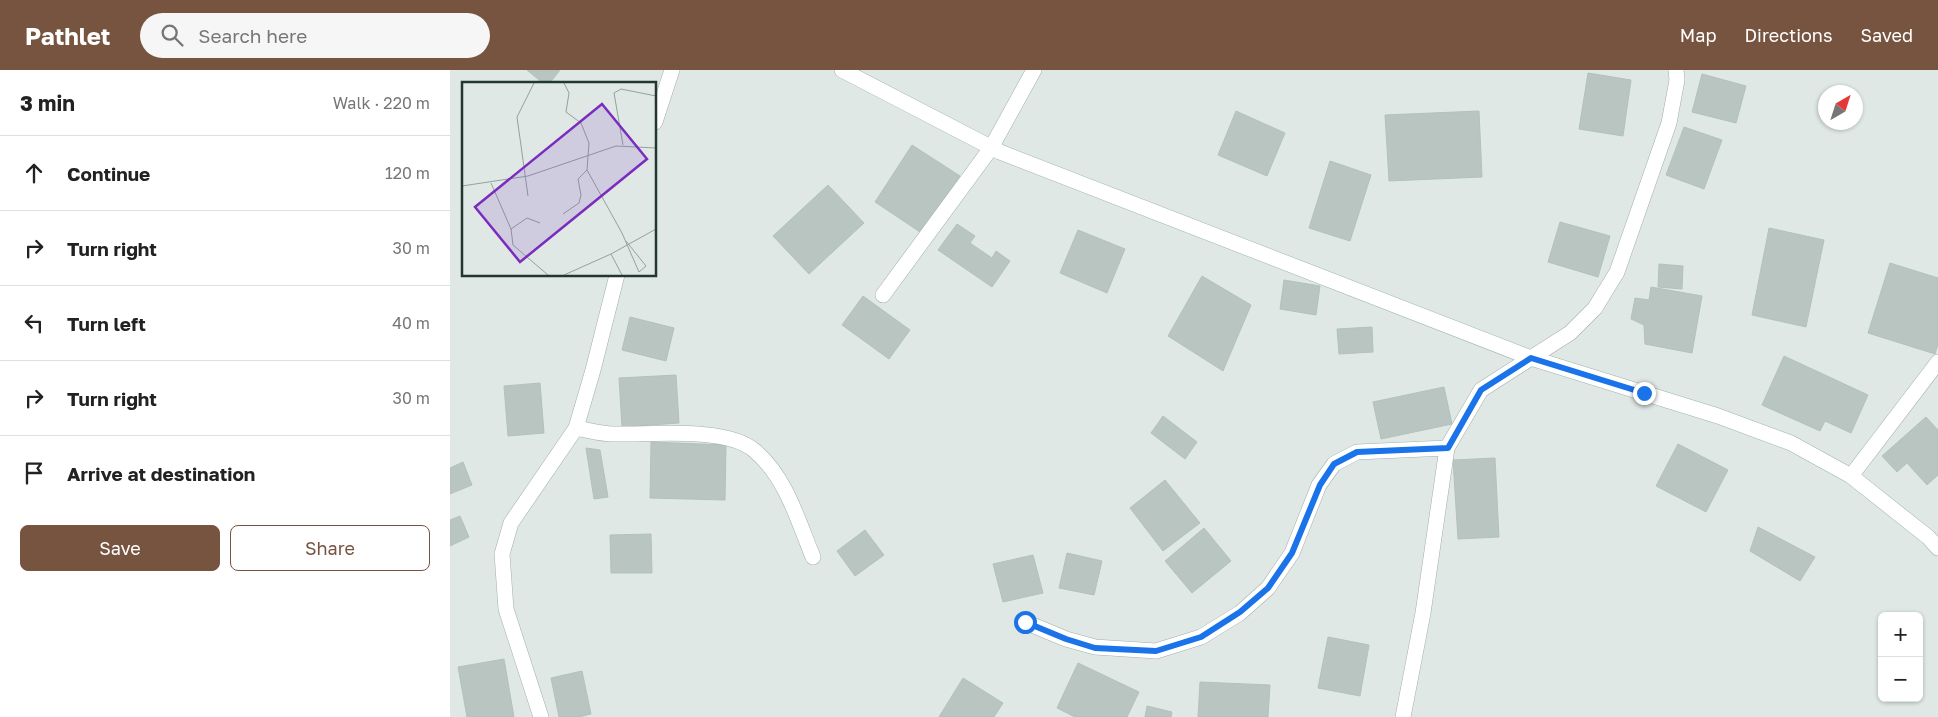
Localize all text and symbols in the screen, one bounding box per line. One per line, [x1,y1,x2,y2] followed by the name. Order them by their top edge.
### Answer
[140,13,490,58] search box
[25,21,110,50] text: Pathlet
[158,21,186,49] icon: search
[198,24,307,47] text: Search here
[1680,24,1716,46] text: Map
[1744,24,1832,46] text: Directions
[1860,24,1913,46] text: Saved
[462,82,656,276] inset map
[1818,85,1863,130] north arrow
[20,90,75,116] text: 3 min
[333,93,430,113] text: Walk · 220 m
[20,159,48,187] icon: ahead
[67,162,150,185] text: Continue
[385,163,430,183] text: 120 m
[20,234,48,262] icon: right
[67,237,157,260] text: Turn right
[393,238,430,258] text: 30 m
[20,309,48,337] icon: left
[67,312,146,335] text: Turn left
[392,313,430,333] text: 40 m
[1633,382,1656,405] route end
[20,384,48,412] icon: right
[67,387,157,410] text: Turn right
[393,388,430,408] text: 30 m
[20,459,48,487] icon: arrive
[67,462,255,485] text: Arrive at destination
[20,525,220,571] button: Save
[230,525,430,571] button: Share
[1014,611,1037,634] route start
[1878,612,1923,702] map controls
[1878,612,1923,657] button: +
[1878,657,1923,702] button: −

